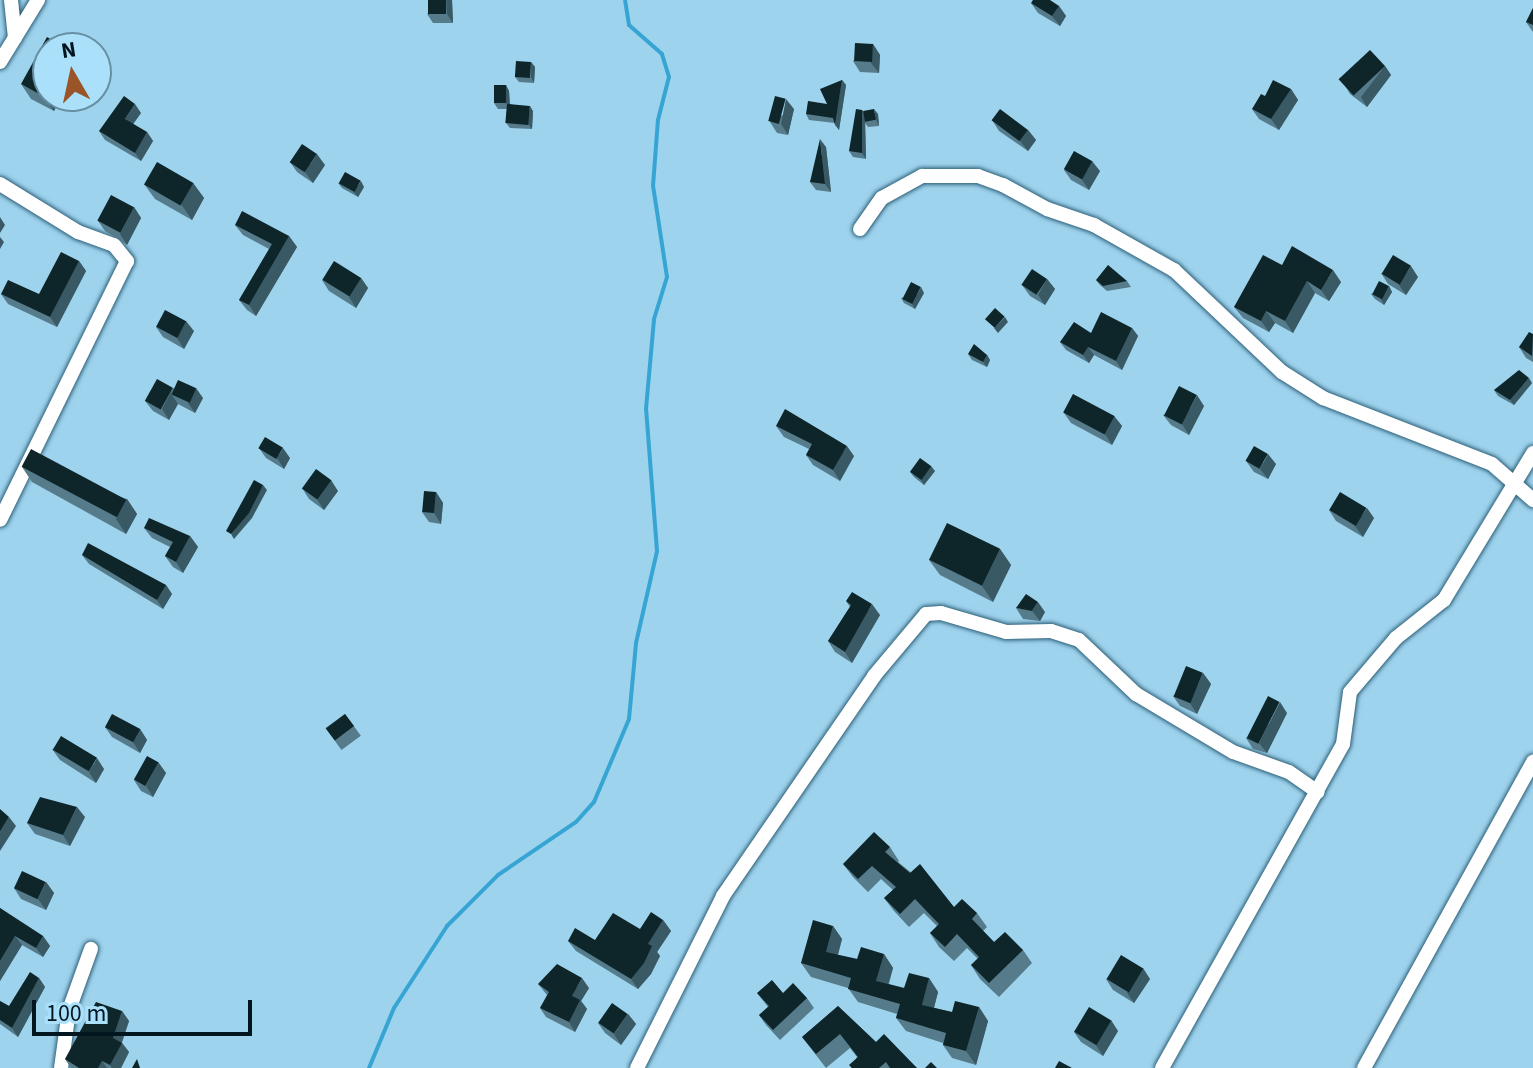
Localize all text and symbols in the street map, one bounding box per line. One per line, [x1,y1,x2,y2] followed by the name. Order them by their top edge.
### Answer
[32,32,112,112] north arrow
[59,33,78,67] text: N
[36,984,256,1034] scale bar
[46,996,106,1031] text: 100 m

